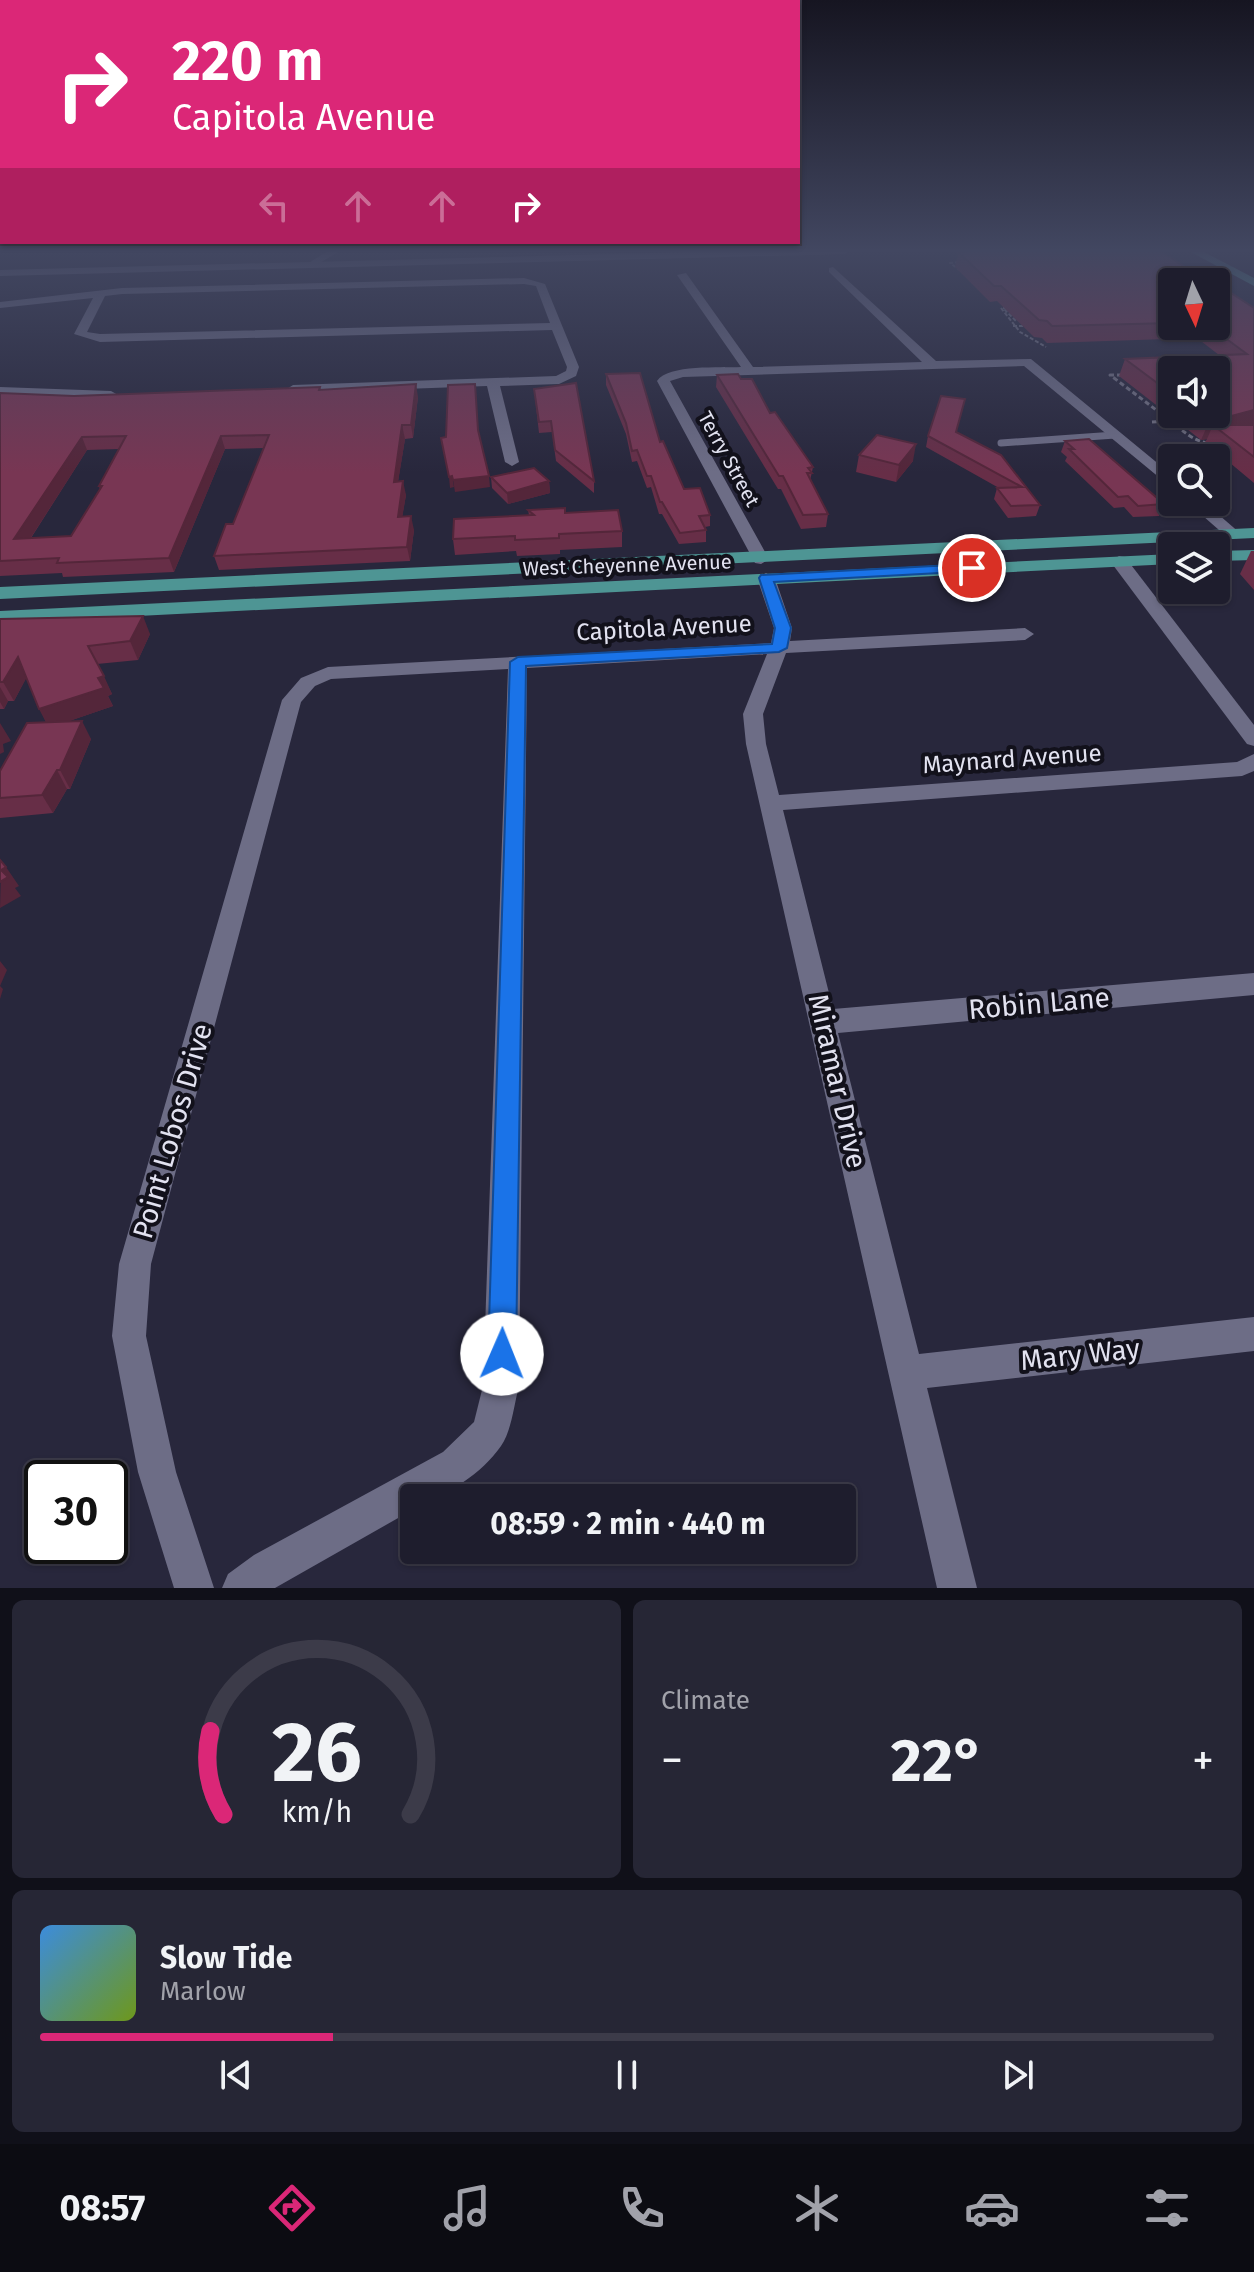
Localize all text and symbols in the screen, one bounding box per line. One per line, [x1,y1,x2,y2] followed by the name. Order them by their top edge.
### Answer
[172,28,323,95] text: 220 m
[40,32,144,136] icon: right
[172,96,435,140] text: Capitola Avenue
[252,184,296,228] icon: left
[336,184,380,228] icon: ahead
[420,184,464,228] icon: ahead
[504,184,548,228] icon: right
[1158,268,1230,340] north arrow
[1158,268,1230,604] map controls
[1158,356,1230,428] button: sound
[693,407,765,511] street label: Terry Street
[1158,444,1230,516] button: search
[1158,532,1230,604] button: layers
[938,534,1006,602] pin
[950,546,994,590] icon: arrive
[522,549,732,581] street label: West Cheyenne Avenue
[576,609,752,647] street label: Capitola Avenue
[922,739,1102,779] street label: Maynard Avenue
[967,981,1111,1026] street label: Robin Lane
[801,991,874,1171] street label: Miramar Drive
[126,1020,219,1243] street label: Point Lobos Drive
[460,1312,544,1396] position arrow
[1019,1332,1142,1377] street label: Mary Way
[24,1460,128,1564] speed limit sign: 30
[490,1506,766,1542] text: 08:59 · 2 min · 440 m
[661,1685,750,1716] text: Climate
[272,1703,361,1803] text: 26
[891,1725,984,1797] text: 22°
[661,1734,683,1787] text: −
[1192,1734,1214,1787] text: +
[281,1795,352,1830] text: km/h
[160,1940,292,1976] text: Slow Tide
[160,1976,246,2007] text: Marlow
[214,2053,258,2097] icon: previous
[605,2053,649,2097] icon: pause
[996,2053,1040,2097] icon: next
[264,2180,320,2236] icon: directions
[439,2180,495,2236] icon: music
[614,2180,670,2236] icon: phone
[789,2180,845,2236] icon: climate
[964,2180,1020,2236] icon: car
[1139,2180,1195,2236] icon: filters
[59,2186,145,2230] text: 08:57

